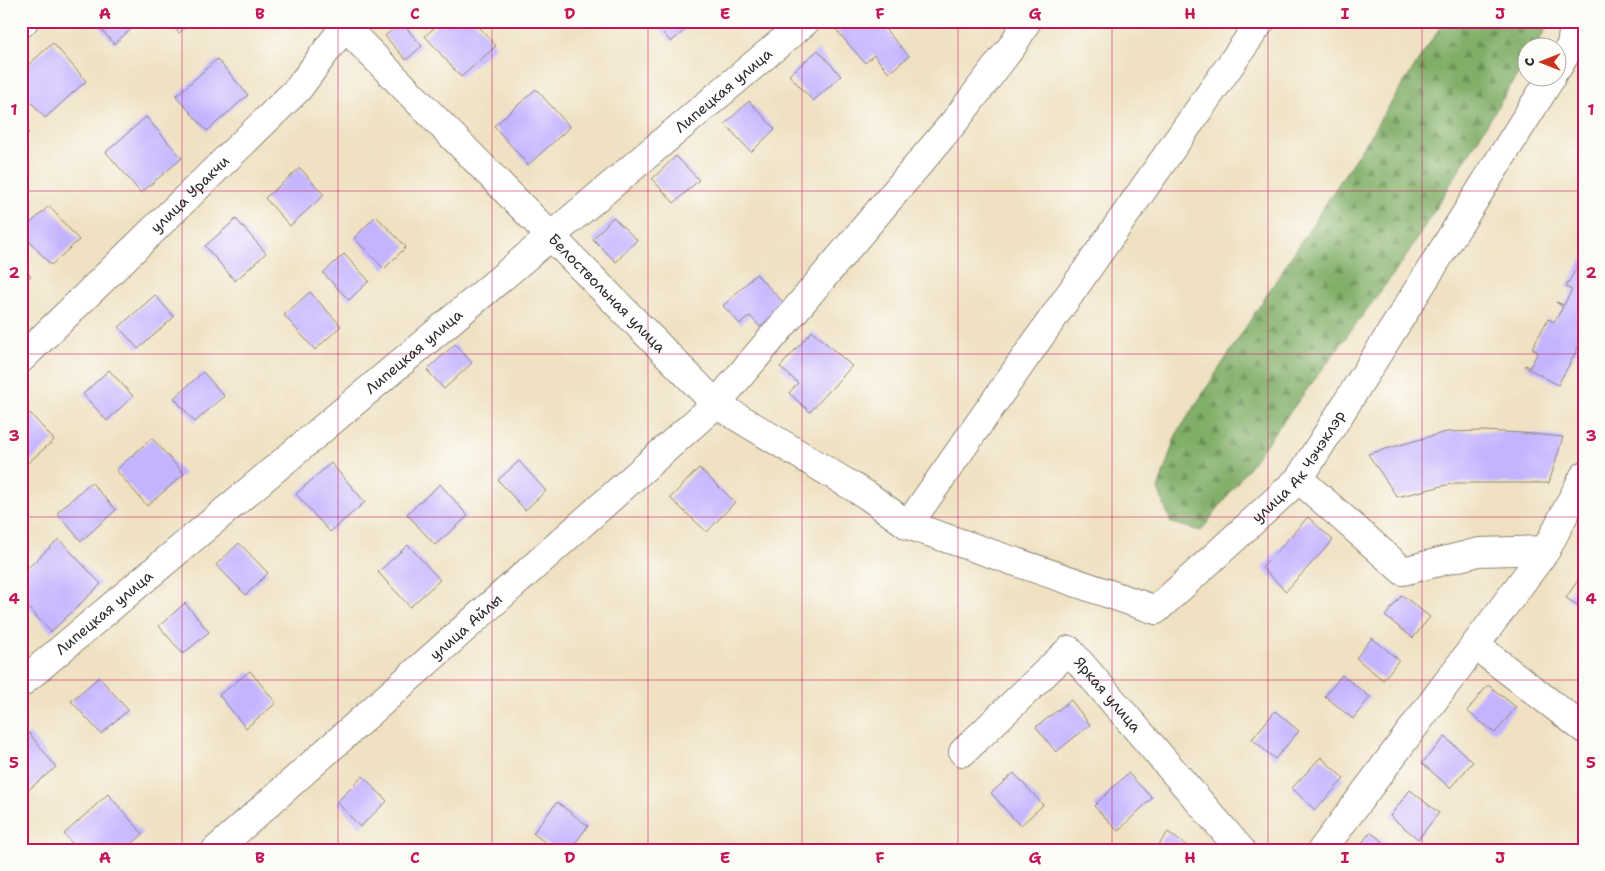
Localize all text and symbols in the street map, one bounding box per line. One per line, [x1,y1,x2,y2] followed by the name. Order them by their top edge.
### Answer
[99,3,111,24] text: A
[255,3,265,24] text: B
[410,3,420,24] text: C
[564,3,576,24] text: D
[720,3,730,24] text: E
[875,3,885,24] text: F
[1029,3,1042,24] text: G
[1184,3,1196,24] text: H
[1341,3,1350,24] text: I
[1495,3,1505,24] text: J
[1518,38,1568,88] north arrow
[671,43,777,137] street label: Липецкая улица
[1520,58,1538,66] text: С
[10,99,18,120] text: 1
[1587,99,1595,120] text: 1
[146,151,234,237] street label: улица Уракчи
[544,229,671,358] street label: Белоствольная улица
[8,262,20,283] text: 2
[1585,262,1597,283] text: 2
[361,304,467,398] street label: Липецкая улица
[1248,406,1350,527] street label: улица Ак Чэчэклэр
[8,425,20,446] text: 3
[1585,425,1597,446] text: 3
[51,565,158,660] street label: Липецкая улица
[8,588,20,609] text: 4
[1585,588,1597,609] text: 4
[426,589,506,665] street label: улица Айлы
[1069,653,1146,737] street label: Яркая улица
[9,752,19,773] text: 5
[1586,752,1596,773] text: 5
[99,847,111,868] text: A
[255,847,265,868] text: B
[410,847,420,868] text: C
[564,847,576,868] text: D
[720,847,730,868] text: E
[875,847,885,868] text: F
[1029,847,1042,868] text: G
[1184,847,1196,868] text: H
[1341,847,1350,868] text: I
[1495,847,1505,868] text: J

